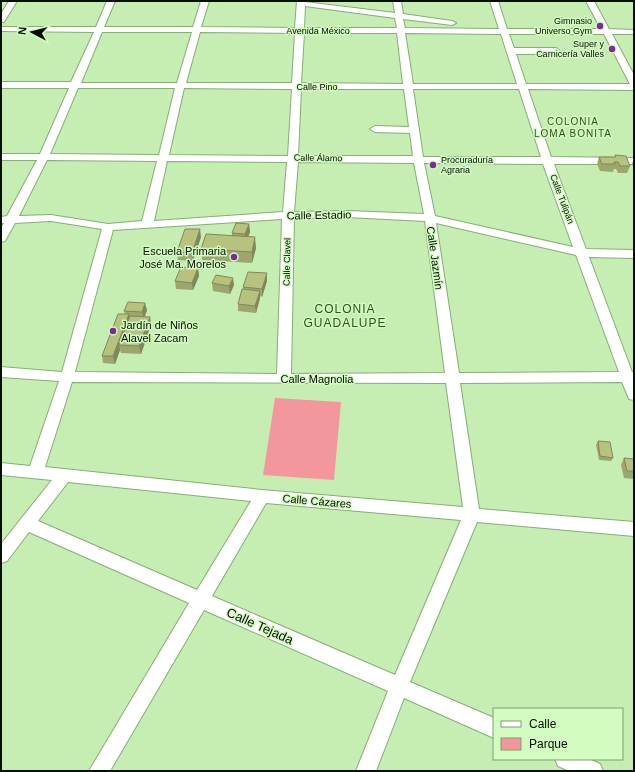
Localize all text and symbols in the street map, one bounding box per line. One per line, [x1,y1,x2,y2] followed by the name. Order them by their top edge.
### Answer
[12,12,52,52] north arrow
[535,16,592,36] place label: Gimnasio Universo Gym
[595,21,605,31] marker: Gimnasio Universo Gym
[16,26,29,35] text: N
[286,26,350,36] street label: Avenida México
[536,39,604,59] place label: Super y Carnicería Valles
[607,44,617,54] marker: Super y Carnicería Valles
[296,82,338,92] street label: Calle Pino
[534,116,612,139] district label: COLONIA LOMA BONITA
[294,153,342,163] street label: Calle Álamo
[441,155,493,175] place label: Procuraduría Agraria
[428,160,438,170] marker: Procuraduría Agraria
[548,173,576,225] street label: Calle Tulipán
[286,208,352,222] street label: Calle Estadio
[425,226,445,290] street label: Calle Jazmín
[282,238,292,286] street label: Calle Clavel
[139,245,227,270] place label: Escuela Primaria José Ma. Morelos
[229,252,239,262] marker: Escuela Primaria José Ma. Morelos
[303,302,387,330] district label: COLONIA GUADALUPE
[121,319,199,344] place label: Jardín de Niños Alavel Zacam
[108,326,118,336] marker: Jardín de Niños Alavel Zacam
[281,373,354,385] street label: Calle Magnolia
[282,492,352,510] street label: Calle Cázares
[224,605,296,648] street label: Calle Tejada
[493,708,623,760] legend
[529,717,557,731] text: Calle
[529,737,568,751] text: Parque

